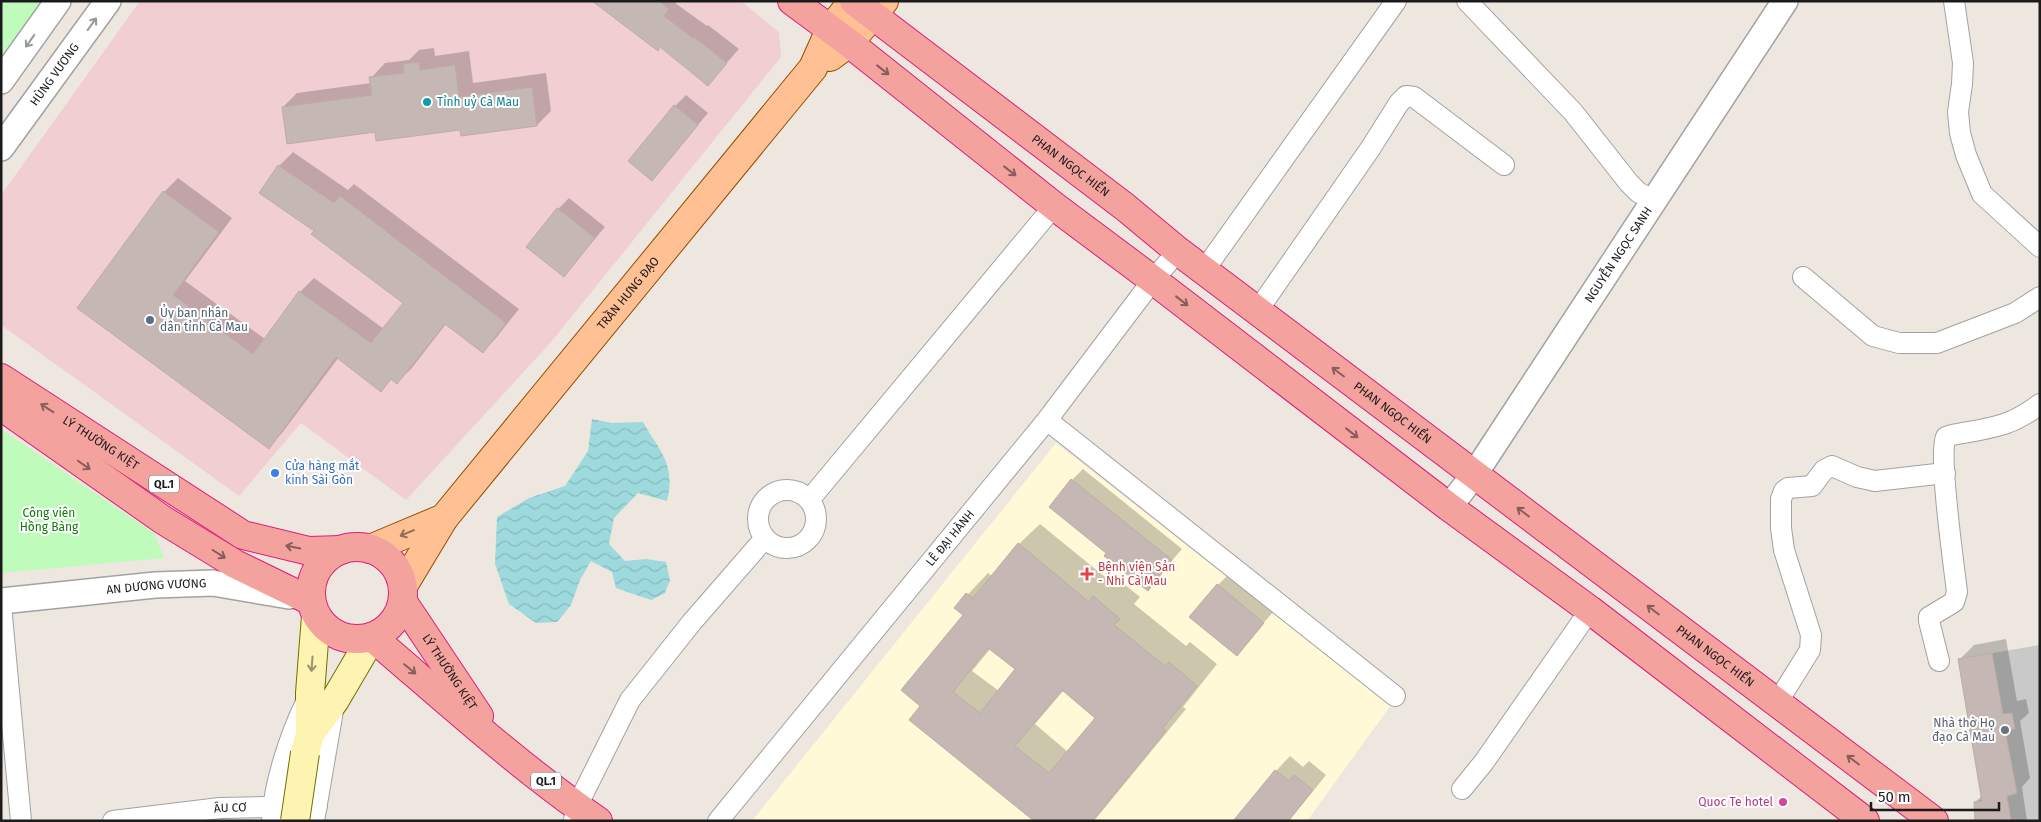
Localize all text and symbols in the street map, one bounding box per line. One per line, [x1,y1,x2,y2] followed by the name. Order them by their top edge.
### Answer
[87,17,97,31] one-way arrow
[25,34,35,48] one-way arrow
[27,40,82,108] street label: HÙNG VƯƠNG
[876,65,889,76] one-way arrow
[437,95,519,109] place label: Tỉnh uỷ Cà Mau
[421,96,433,108] marker: Tỉnh uỷ Cà Mau
[1029,132,1112,200] street label: PHAN NGỌC HIỂN
[1004,166,1017,177] one-way arrow
[1582,204,1655,305] street label: NGUYỄN NGỌC SANH
[594,254,662,332] street label: TRẦN HƯNG ĐẠO
[1175,296,1188,307] one-way arrow
[160,304,248,334] place label: Ủy ban nhân dân tỉnh Cà Mau
[144,314,156,326] marker: Ủy ban nhân dân tỉnh Cà Mau
[1332,366,1345,377] one-way arrow
[1351,379,1434,447] street label: PHAN NGỌC HIỂN
[40,402,54,412] one-way arrow
[60,413,142,473] street label: LÝ THƯỜNG KIỆT
[1345,427,1358,438] one-way arrow
[285,457,360,487] place label: Cửa hàng mắt kính Sài Gòn
[77,460,91,470] one-way arrow
[269,467,281,479] marker: Cửa hàng mắt kính Sài Gòn
[149,476,179,492] road number: QL.1
[20,506,79,534] park label: Công viên Hồng Bàng
[923,507,977,569] street label: LÊ ĐẠI HÀNH
[1516,507,1530,517] one-way arrow
[400,529,415,539] one-way arrow
[285,542,301,551] one-way arrow
[212,550,226,560] one-way arrow
[1098,560,1175,588] place label: Bệnh viện Sản - Nhi Cà Mau
[1080,567,1094,581] marker: Bệnh viện Sản - Nhi Cà Mau
[105,576,207,597] street label: AN DƯƠNG VƯƠNG
[1646,605,1660,615] one-way arrow
[1673,622,1757,690] street label: PHAN NGỌC HIỂN
[419,631,480,713] street label: LÝ THƯỜNG KIỆT
[308,656,317,672] one-way arrow
[403,663,416,675] one-way arrow
[1932,716,1995,744] place label: Nhà thờ Họ đạo Cà Mau
[1999,724,2011,736] marker: Nhà thờ Họ đạo Cà Mau
[1846,755,1860,765] one-way arrow
[531,772,561,789] road number: QL.1
[1871,780,1998,812] scale bar
[1878,788,1911,806] text: 50 m
[1698,795,1773,809] place label: Quoc Te hotel
[1777,796,1789,808] marker: Quoc Te hotel
[213,800,247,816] street label: ÂU CƠ

